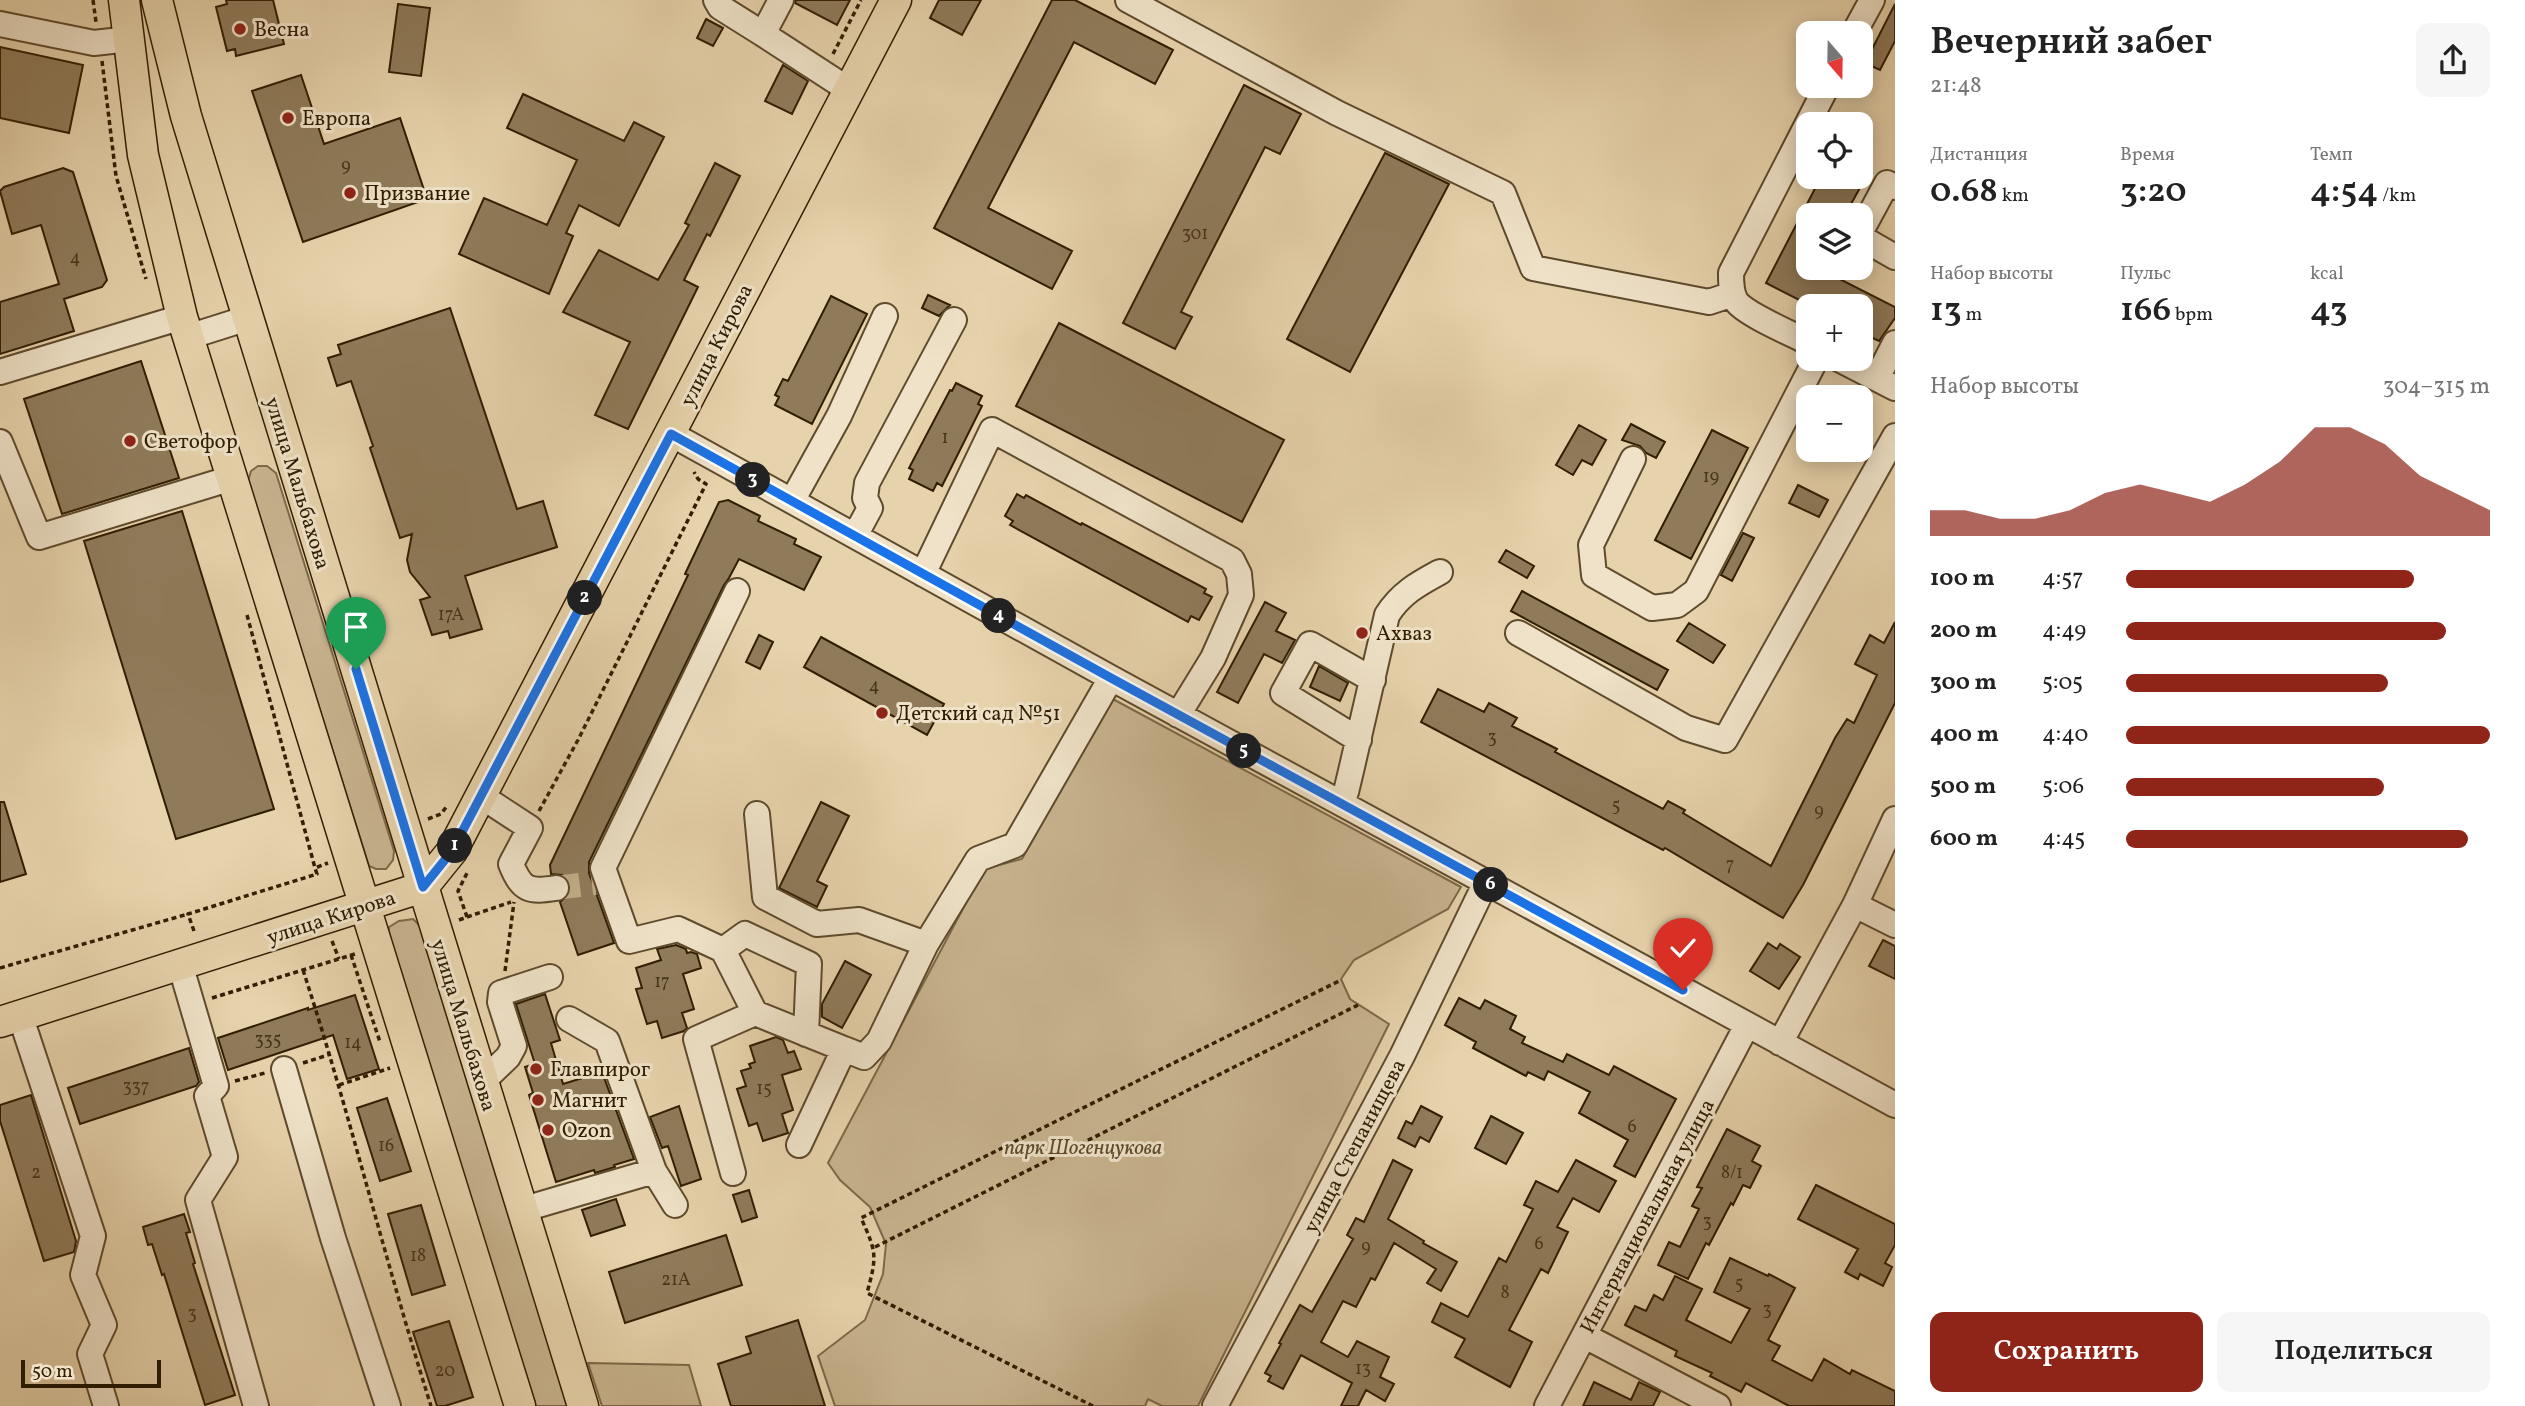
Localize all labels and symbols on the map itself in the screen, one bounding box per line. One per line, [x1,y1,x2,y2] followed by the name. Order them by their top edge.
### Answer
[254,16,310,45] place label: Весна
[232,21,248,37] marker: Весна
[1796,21,1872,98] north arrow
[302,105,371,134] place label: Европа
[280,110,296,126] marker: Европа
[341,154,351,179] house number: 9
[364,180,470,209] place label: Призвание
[342,185,358,201] marker: Призвание
[1182,222,1208,247] house number: 301
[70,246,80,271] house number: 4
[674,279,761,412] street label: улица Кирова
[257,394,337,573] street label: улица Мальбахова
[942,426,948,451] house number: 1
[144,428,238,457] place label: Светофор
[122,433,138,449] marker: Светофор
[736,462,770,498] pin: 3
[1703,465,1719,490] house number: 19
[568,580,602,616] pin: 2
[326,597,386,669] pin
[982,598,1016,634] pin: 4
[438,603,465,628] house number: 17А
[1376,620,1432,649] place label: Ахваз
[1354,625,1370,641] marker: Ахваз
[869,674,879,699] house number: 4
[896,700,1061,729] place label: Детский сад №51
[874,705,890,721] marker: Детский сад №51
[1487,726,1497,751] house number: 3
[1226,734,1262,768] pin: 5
[1612,794,1620,819] house number: 5
[1814,799,1824,824] house number: 9
[438,828,472,864] pin: 1
[1726,853,1734,878] house number: 7
[1474,868,1508,903] pin: 6
[263,884,400,953] street label: улица Кирова
[1653,918,1713,990] pin
[423,936,503,1115] street label: улица Мальбахова
[654,970,670,995] house number: 17
[255,1028,282,1053] house number: 335
[344,1031,362,1056] house number: 14
[1297,1054,1414,1239] street label: улица Степанищева
[550,1056,650,1085] place label: Главпирог
[528,1061,544,1077] marker: Главпирог
[122,1075,150,1100] house number: 337
[756,1077,772,1102] house number: 15
[552,1087,628,1116] place label: Магнит
[530,1092,546,1108] marker: Магнит
[1574,1094,1723,1339] street label: Интернациональная улица
[1627,1115,1637,1140] house number: 6
[562,1117,612,1146] place label: Ozon
[540,1122,556,1138] marker: Ozon
[378,1134,394,1159] house number: 16
[1004,1134,1162,1163] park label: парк Шогенцукова
[31,1161,41,1186] house number: 2
[1721,1161,1743,1186] house number: 8/1
[1702,1210,1712,1235] house number: 3
[1534,1232,1544,1257] house number: 6
[1361,1235,1371,1260] house number: 9
[410,1244,426,1269] house number: 18
[661,1268,691,1293] house number: 21А
[1735,1272,1743,1297] house number: 5
[1500,1281,1510,1306] house number: 8
[1762,1298,1772,1323] house number: 3
[187,1302,197,1327] house number: 3
[21,1357,161,1389] scale bar
[1355,1357,1371,1382] house number: 13
[435,1359,455,1384] house number: 20

